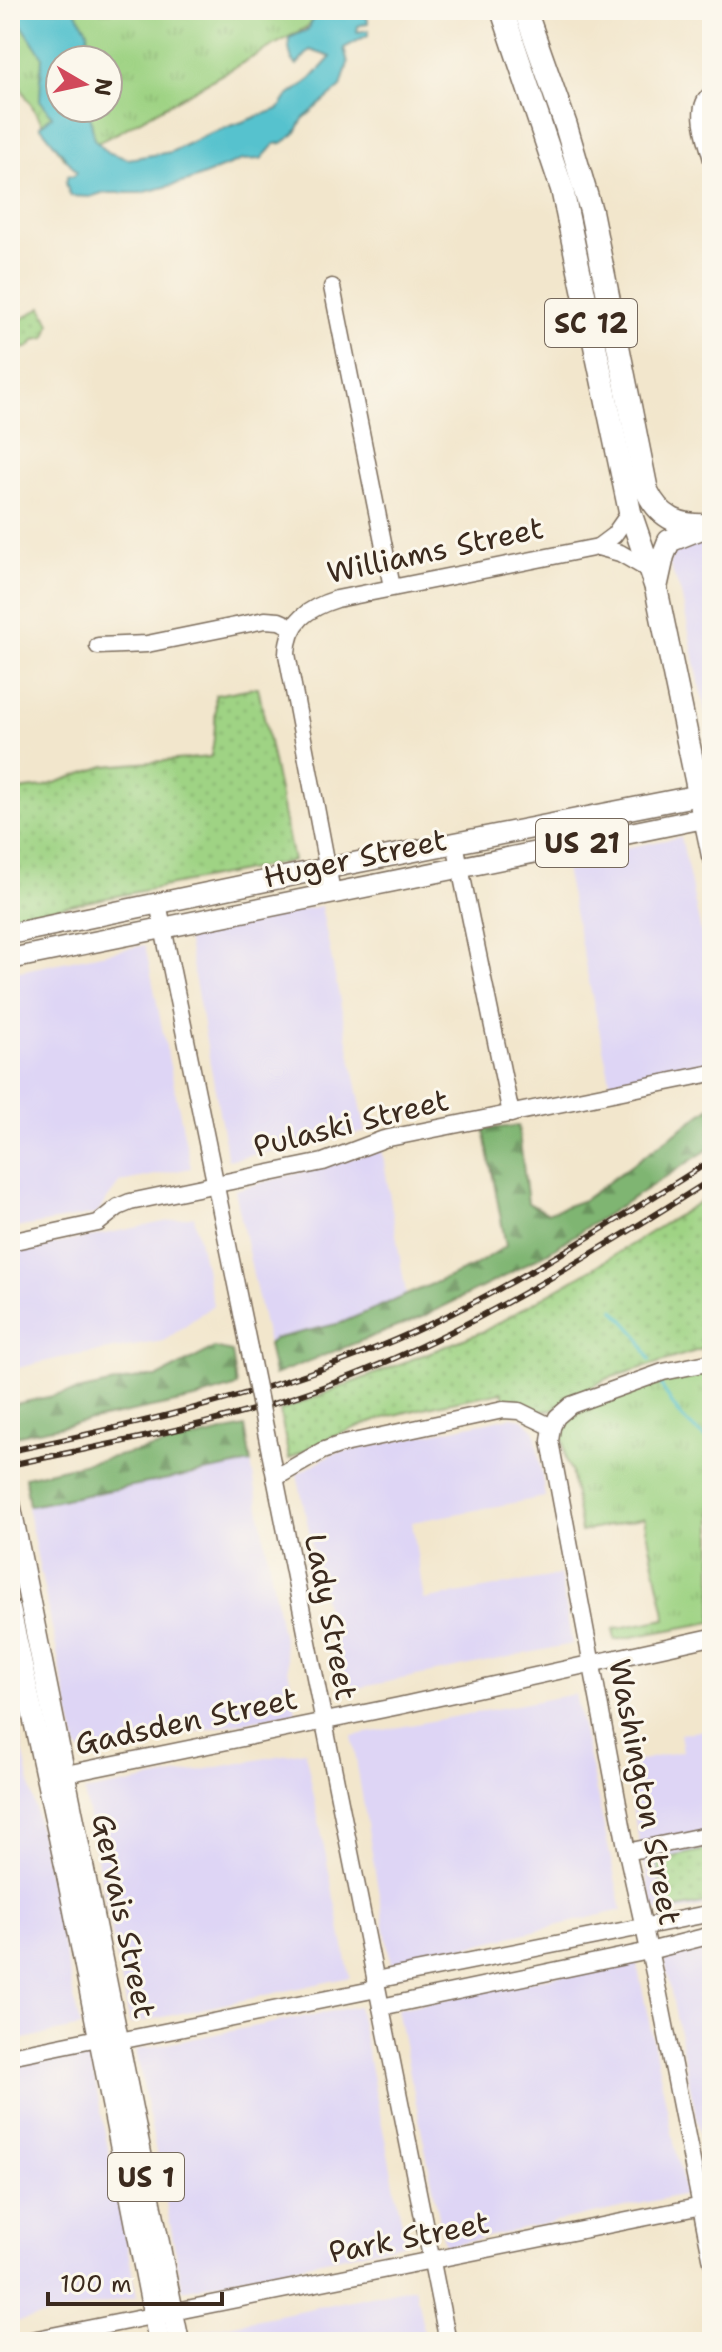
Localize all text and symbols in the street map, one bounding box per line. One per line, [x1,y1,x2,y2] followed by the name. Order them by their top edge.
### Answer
[44,44,124,124] north arrow
[88,76,119,98] text: N
[545,299,637,347] road number: SC 12
[323,507,547,593] street label: Williams Street
[260,819,450,897] street label: Huger Street
[536,819,628,867] road number: US 21
[249,1079,453,1167] street label: Pulaski Street
[295,1530,367,1704] street label: Lady Street
[599,1655,691,1929] street label: Washington Street
[71,1677,301,1765] street label: Gadsden Street
[82,1810,166,2022] street label: Gervais Street
[108,2153,184,2201] road number: US 1
[325,2201,493,2273] street label: Park Street
[48,2256,222,2306] scale bar
[60,2268,132,2300] text: 100 m

